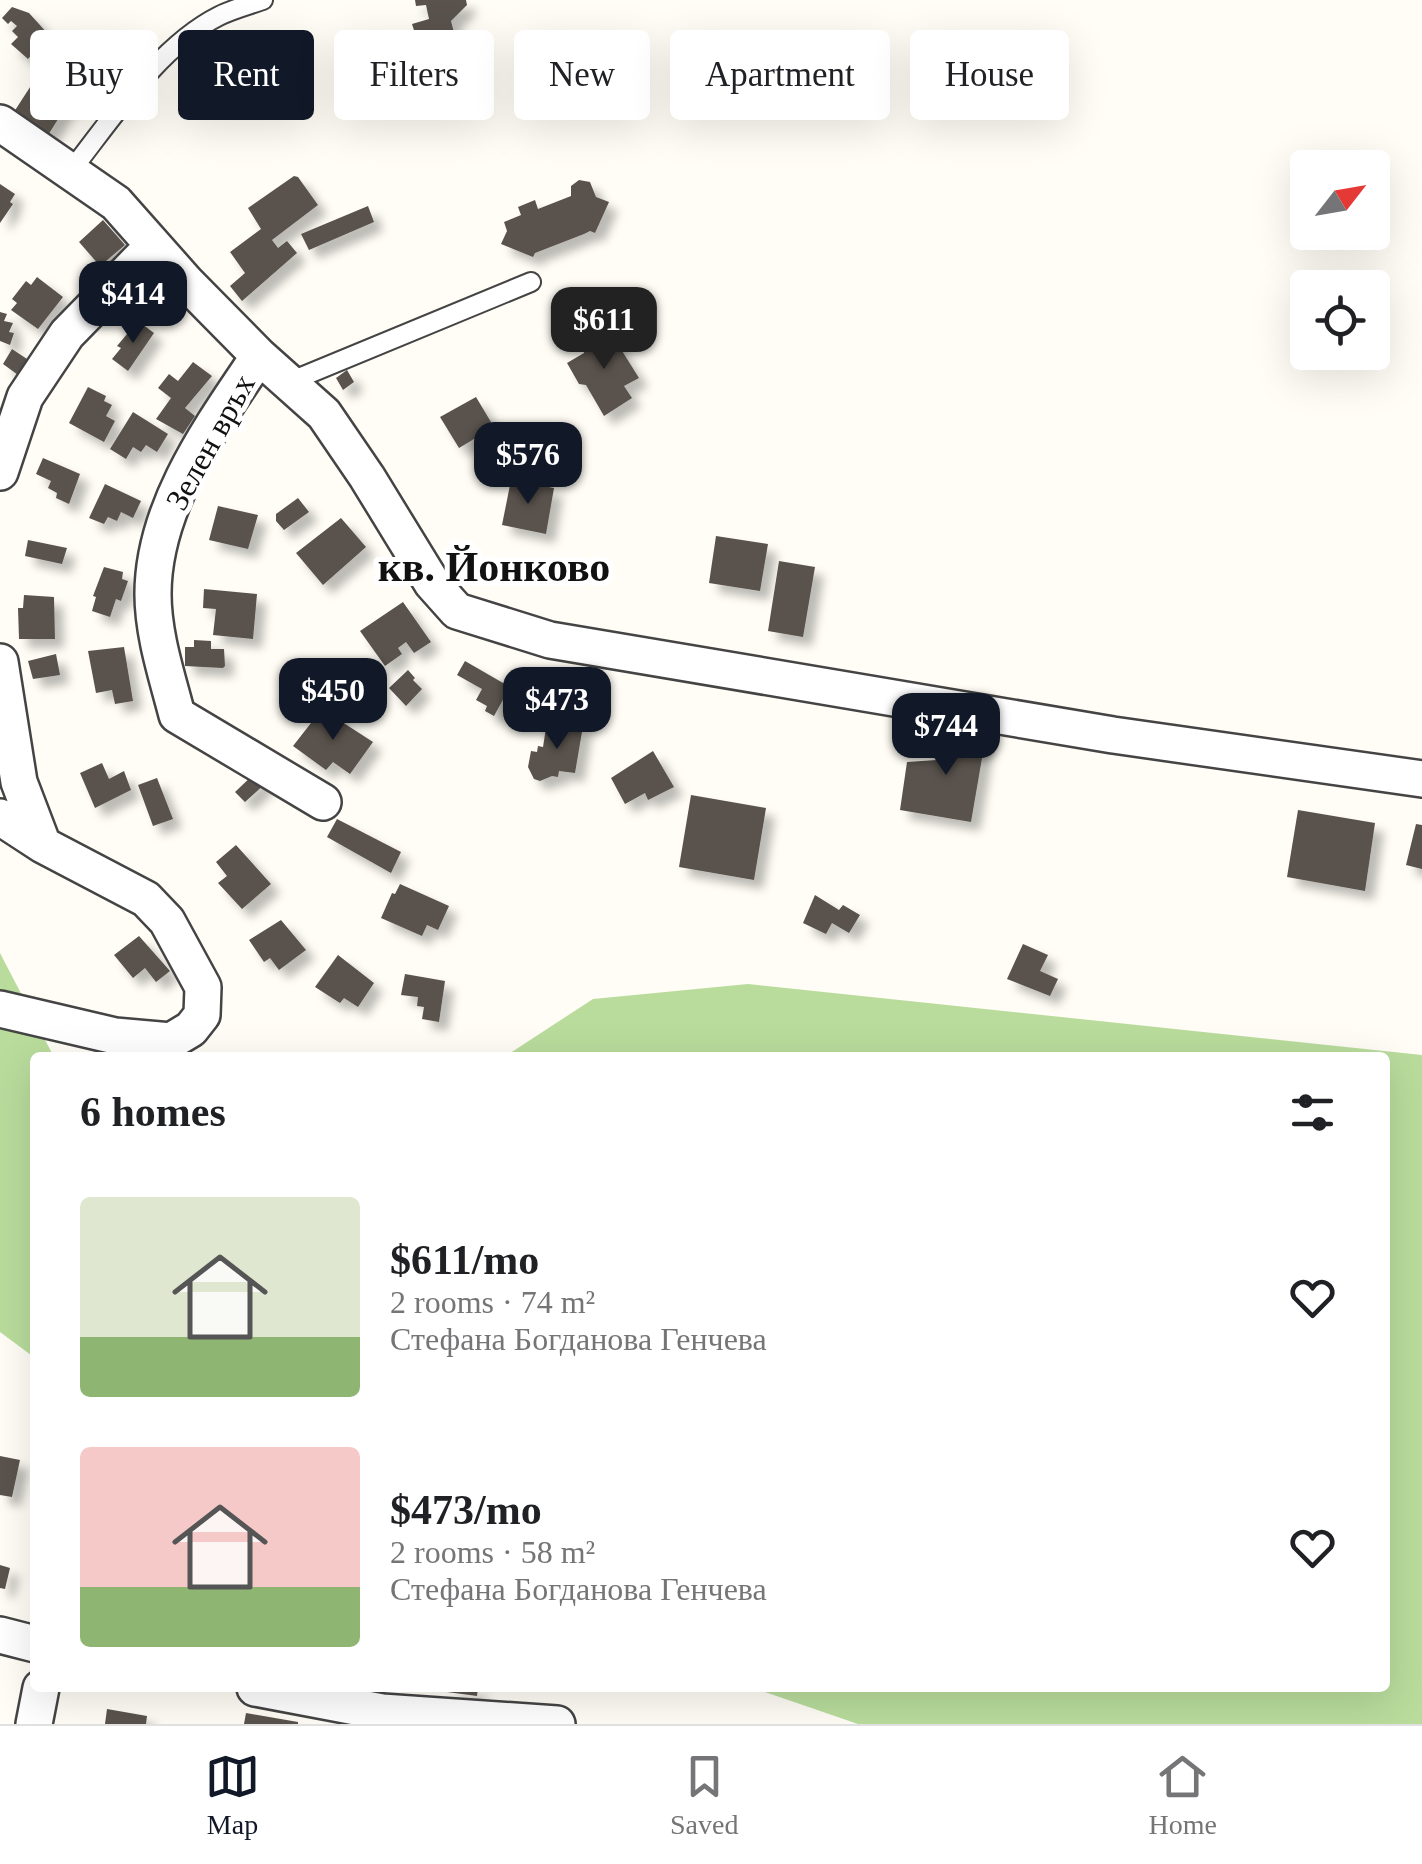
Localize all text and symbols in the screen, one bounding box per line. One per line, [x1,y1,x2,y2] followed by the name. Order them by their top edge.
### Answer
[30,30,158,120] chip: Buy
[178,30,314,120] chip: Rent
[334,30,494,120] chip: Filters
[514,30,650,120] chip: New
[670,30,890,120] chip: Apartment
[910,30,1069,120] chip: House
[1290,150,1390,250] north arrow
[1290,150,1390,370] map controls
[74,261,192,346] pin: $414
[1290,270,1390,370] button: locate
[101,275,165,311] text: $414
[545,287,663,372] pin: $611
[573,301,635,337] text: $611
[158,368,262,516] street label: Зелен връх
[469,422,587,507] pin: $576
[496,436,560,472] text: $576
[378,544,610,590] district label: кв. Йонково
[274,658,392,743] pin: $450
[498,667,616,752] pin: $473
[301,672,365,708] text: $450
[525,681,589,717] text: $473
[887,693,1005,778] pin: $744
[914,707,978,743] text: $744
[1285,1085,1340,1140] icon: filters
[80,1089,226,1135] text: 6 homes
[160,1237,280,1357] icon: home
[390,1237,539,1283] text: $611/mo
[1285,1270,1340,1325] icon: heart
[390,1284,595,1320] text: 2 rooms · 74 m²
[390,1321,767,1357] text: Стефана Богданова Генчева
[160,1487,280,1607] icon: home
[390,1487,542,1533] text: $473/mo
[1285,1520,1340,1575] icon: heart
[390,1534,595,1570] text: 2 rooms · 58 m²
[390,1571,767,1607] text: Стефана Богданова Генчева
[205,1749,260,1841] tab: Map
[670,1749,738,1841] tab: Saved
[1149,1749,1217,1841] tab: Home

